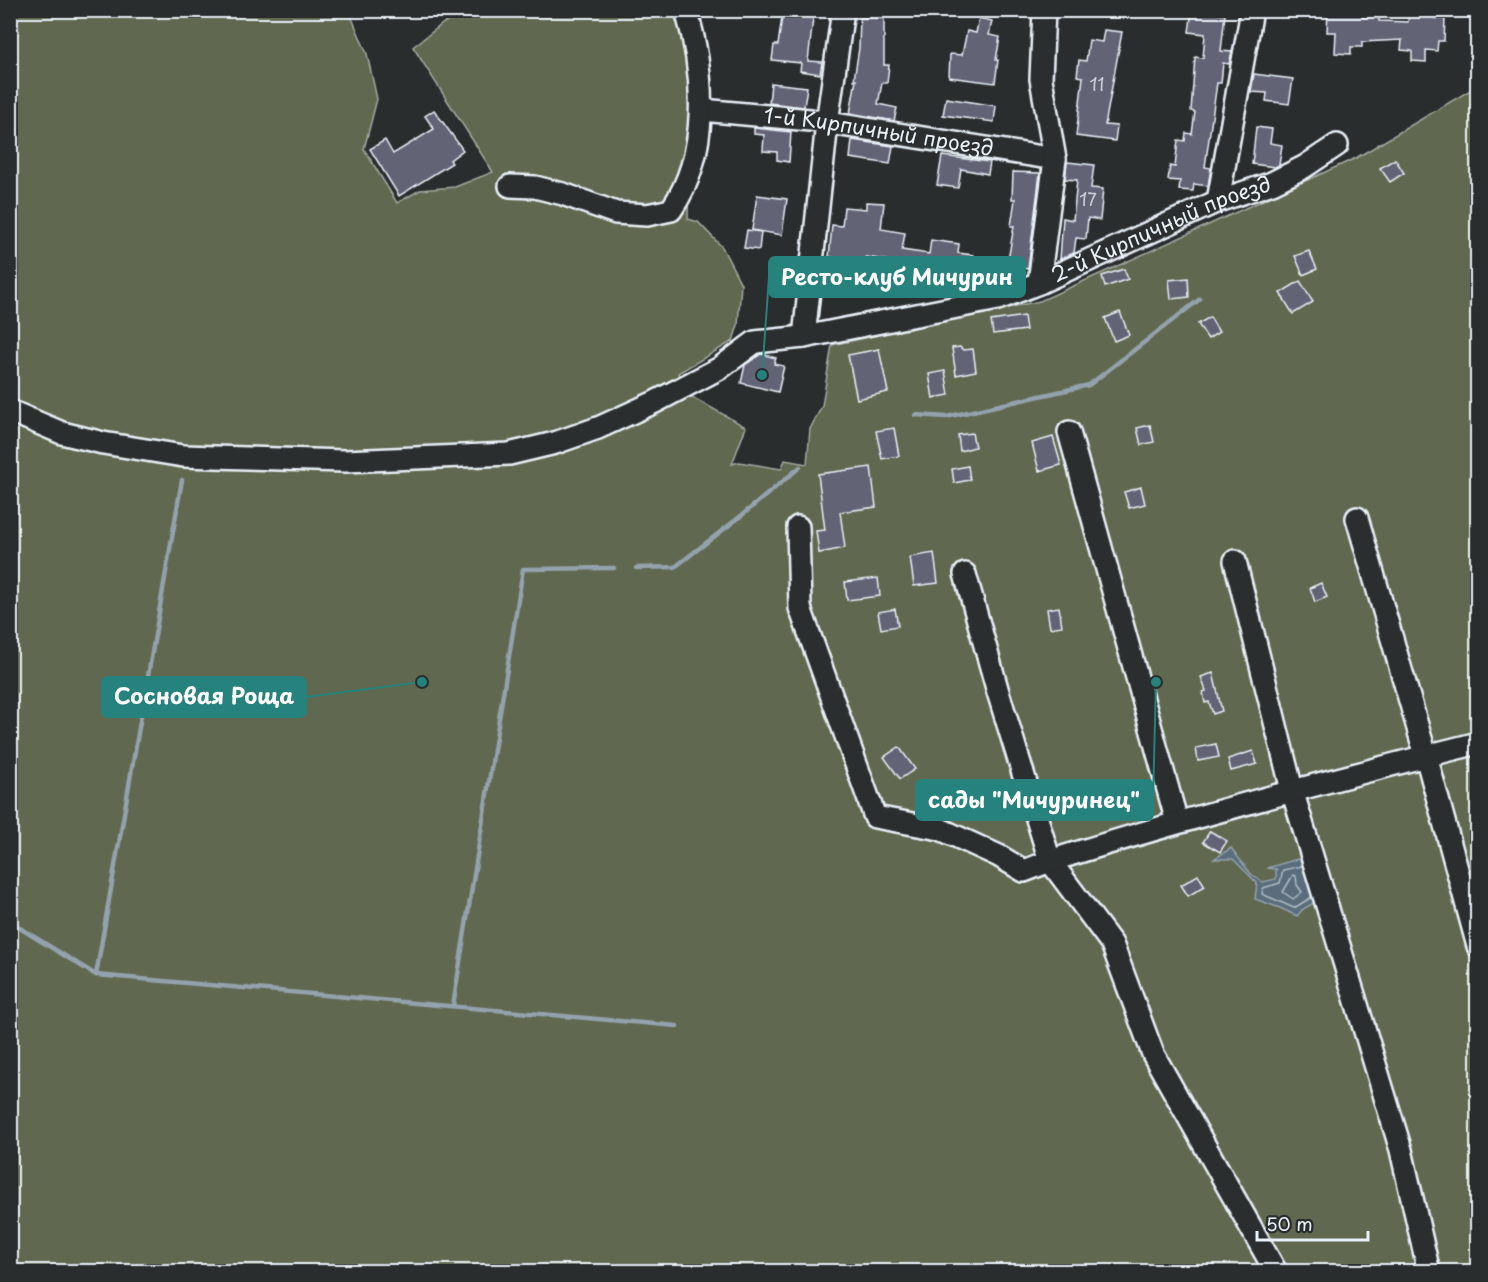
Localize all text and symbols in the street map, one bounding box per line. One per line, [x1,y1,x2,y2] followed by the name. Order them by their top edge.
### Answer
[1089,70,1105,97] house number: 11
[763,98,996,163] street label: 1-й Кирпичный проезд
[1045,166,1275,289] street label: 2-й Кирпичный проезд
[1079,185,1097,212] house number: 17
[769,257,1025,297] callout: Ресто-клуб Мичурин
[781,259,1013,292] text: Ресто-клуб Мичурин
[102,677,306,717] callout: Сосновая Роща
[114,678,294,711] text: Сосновая Роща
[916,780,1153,820] callout: сады "Мичуринец"
[928,782,1140,815] text: сады "Мичуринец"
[1257,1204,1368,1242] scale bar
[1266,1210,1313,1237] text: 50 m

